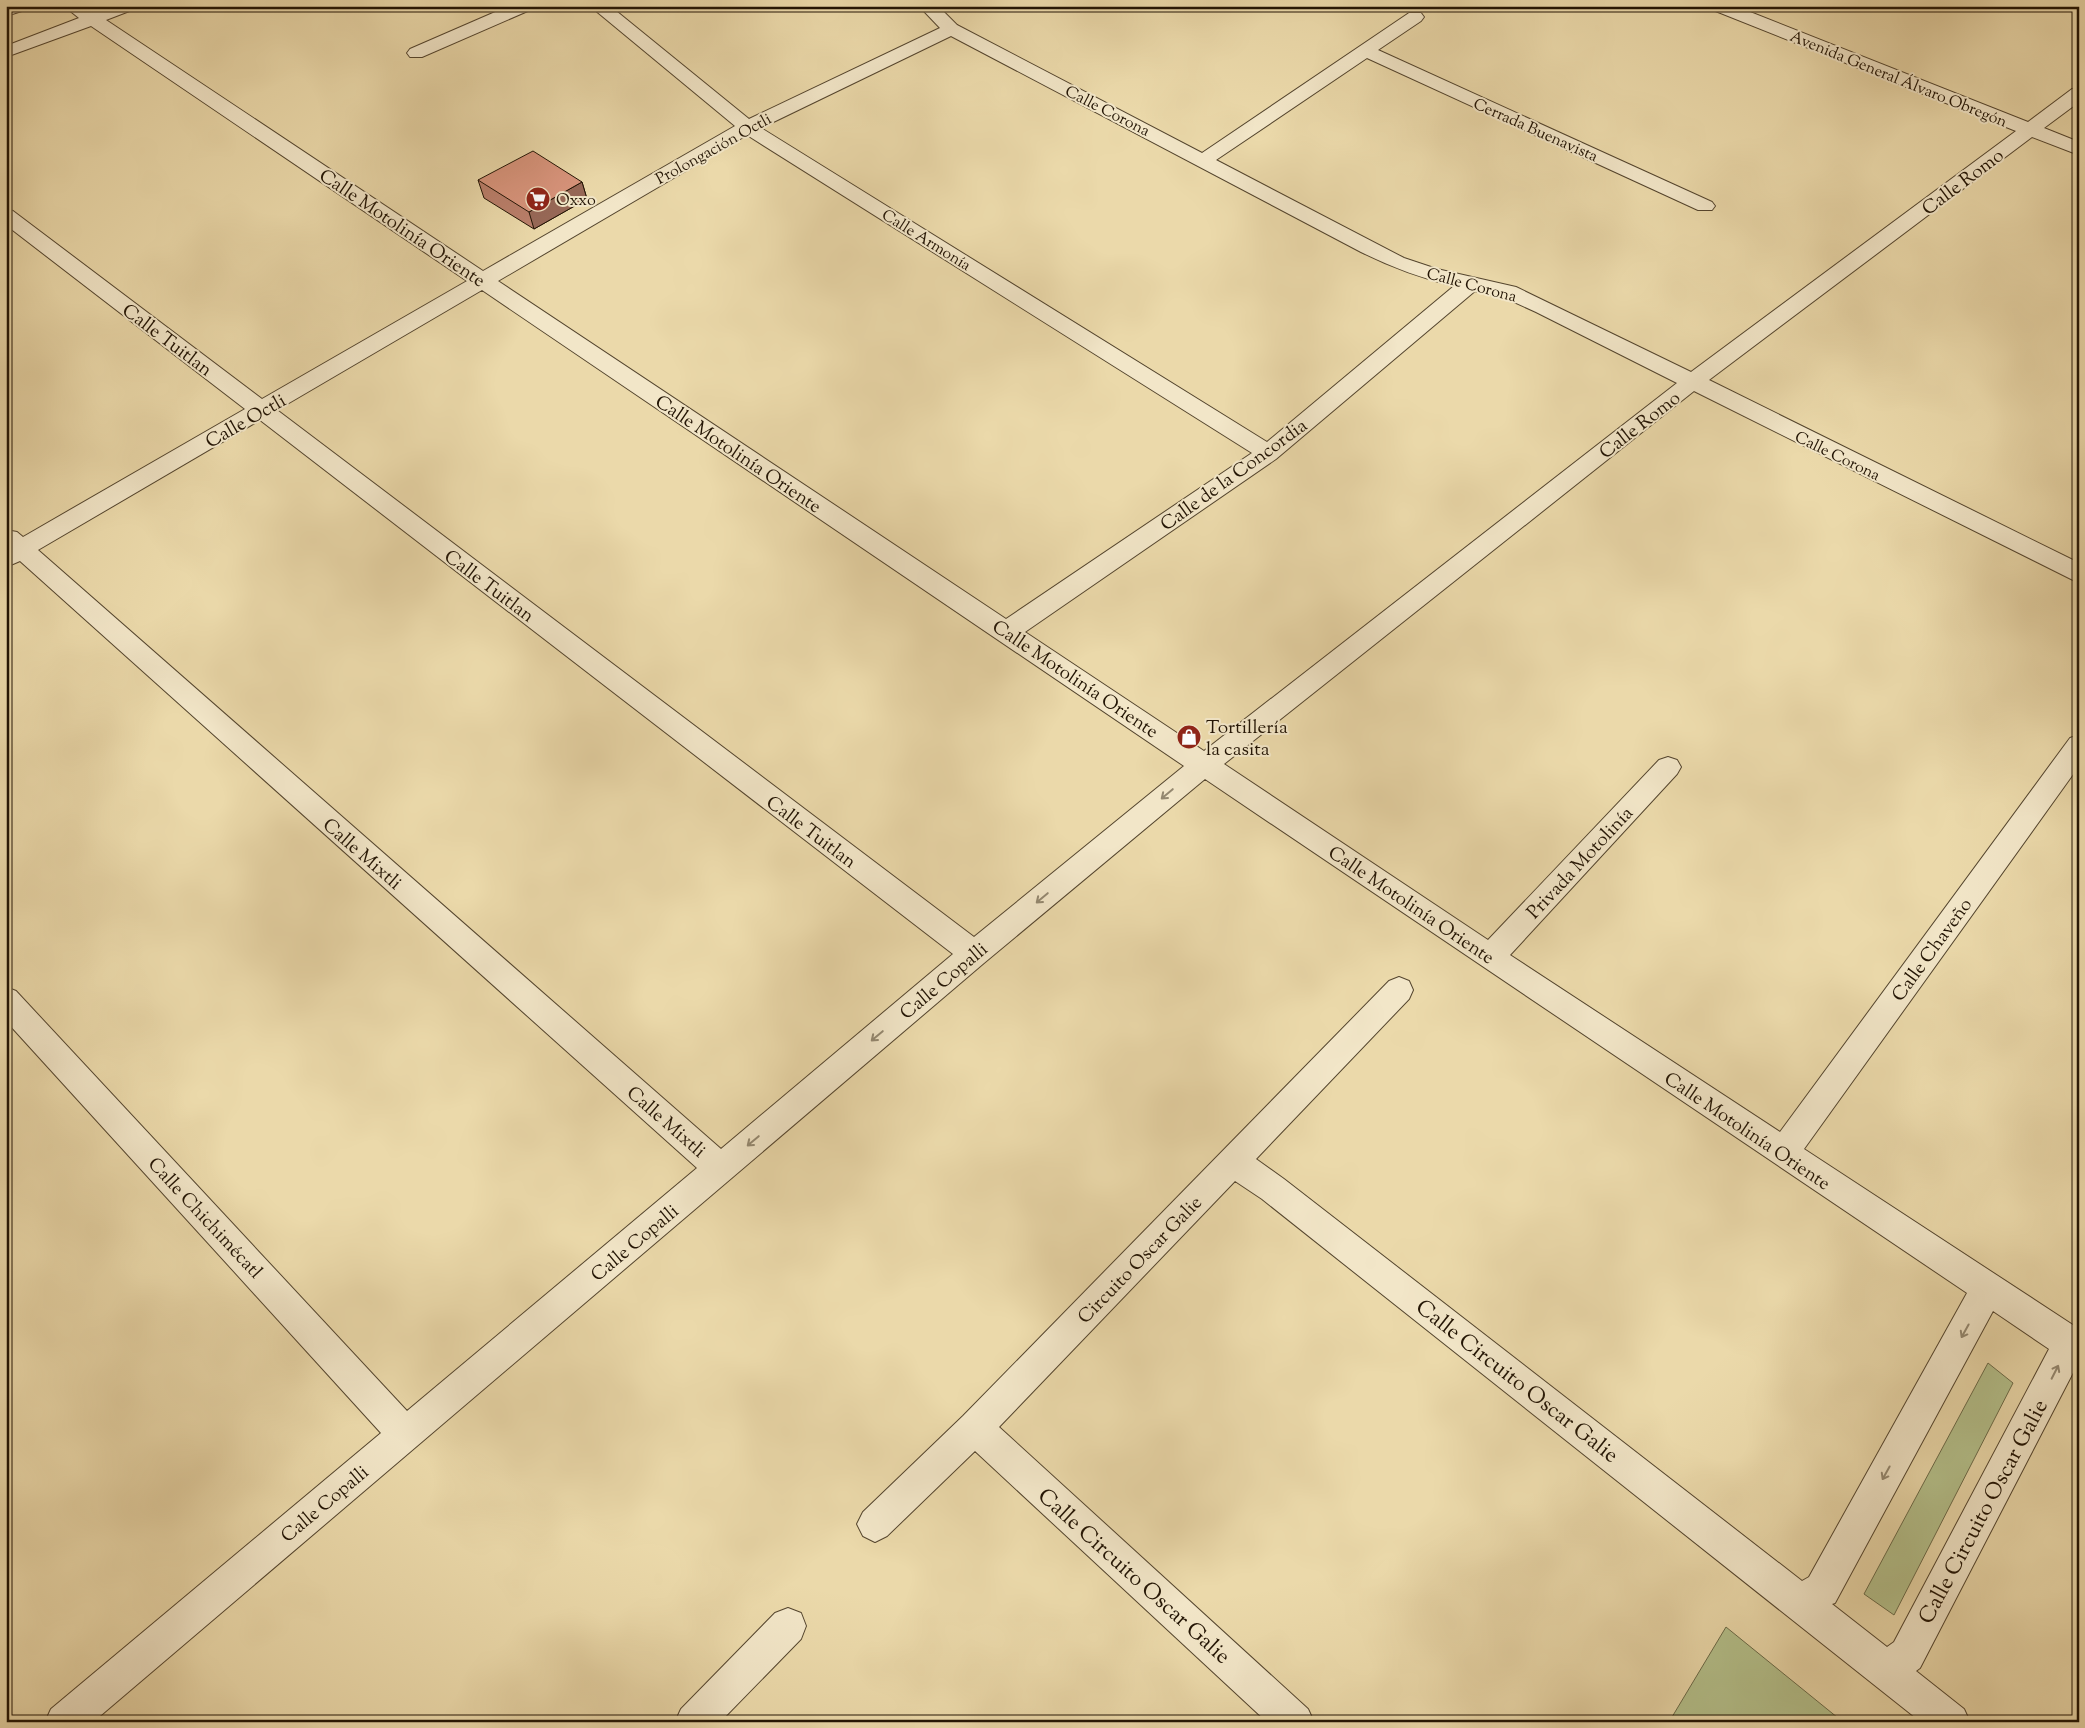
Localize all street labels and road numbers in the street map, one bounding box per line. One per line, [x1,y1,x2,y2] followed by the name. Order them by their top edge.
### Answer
[1786,26,2011,135] street label: Avenida General Álvaro Obregón
[1060,81,1154,144] street label: Calle Corona
[1469,93,1602,169] street label: Cerrada Buenavista
[652,109,777,192] street label: Prolongación Octli
[1917,143,2010,223] street label: Calle Romo
[313,163,490,295] street label: Calle Motolinía Oriente
[877,204,975,278] street label: Calle Armonía
[1424,263,1520,310] street label: Calle Corona
[116,298,217,384] street label: Calle Tuitlan
[1594,386,1687,466] street label: Calle Romo
[201,388,292,456] street label: Calle Octli
[649,389,826,521] street label: Calle Motolinía Oriente
[1155,413,1314,539] street label: Calle de la Concordia
[1790,427,1884,488] street label: Calle Corona
[438,544,539,630] street label: Calle Tuitlan
[986,614,1163,746] street label: Calle Motolinía Oriente
[760,790,861,876] street label: Calle Tuitlan
[1521,801,1640,926] street label: Privada Motolinía
[316,813,407,897] street label: Calle Mixtli
[1322,840,1499,972] street label: Calle Motolinía Oriente
[1886,893,1980,1008] street label: Calle Chaveño
[895,937,994,1027] street label: Calle Copalli
[1658,1066,1835,1198] street label: Calle Motolinía Oriente
[620,1081,711,1165] street label: Calle Mixtli
[141,1152,268,1285] street label: Calle Chichimécatl
[1072,1190,1209,1331] street label: Circuito Oscar Galie
[586,1199,685,1289] street label: Calle Copalli
[1408,1293,1625,1472] street label: Calle Circuito Oscar Galie
[1912,1394,2058,1630] street label: Calle Circuito Oscar Galie
[276,1460,375,1550] street label: Calle Copalli
[1029,1482,1237,1673] street label: Calle Circuito Oscar Galie

